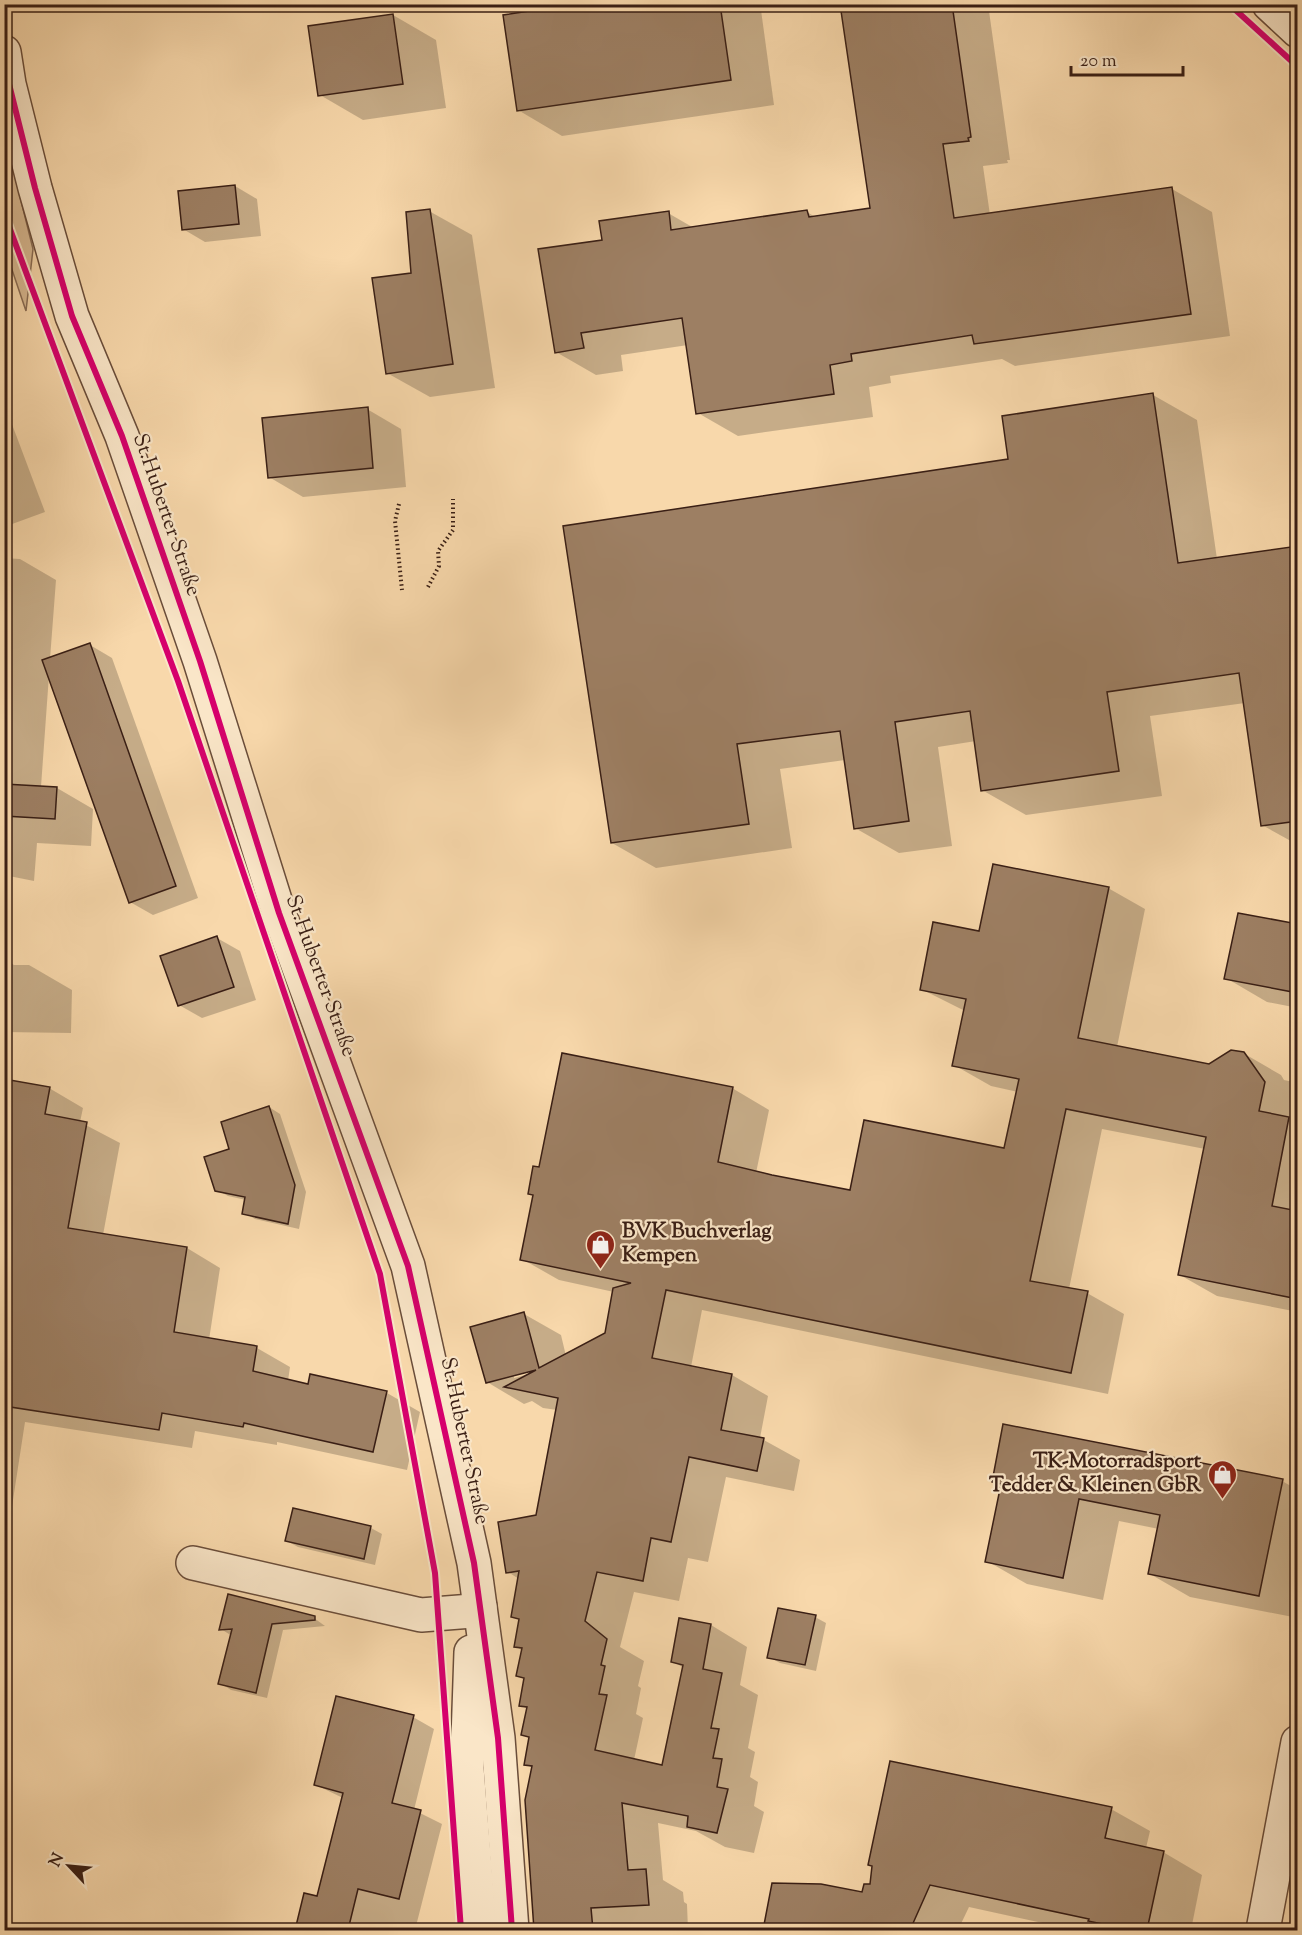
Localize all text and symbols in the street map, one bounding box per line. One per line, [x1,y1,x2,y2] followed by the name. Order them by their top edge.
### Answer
[1071,39,1184,77] scale bar
[1080,49,1117,75] text: 20 m
[124,430,208,600] street label: St.Huberter Straße
[277,891,363,1061] street label: St.Huberter Straße
[622,1217,772,1271] place label: BVK Buchverlag Kempen
[585,1228,617,1270] shop icon: BVK Buchverlag Kempen
[432,1355,496,1527] street label: St.Huberter Straße
[989,1447,1202,1501] place label: TK-Motorradsport Tedder & Kleinen GbR
[1206,1458,1238,1500] shop icon: TK-Motorradsport Tedder & Kleinen GbR
[39,1836,99,1896] north arrow
[45,1850,71,1871] text: N

